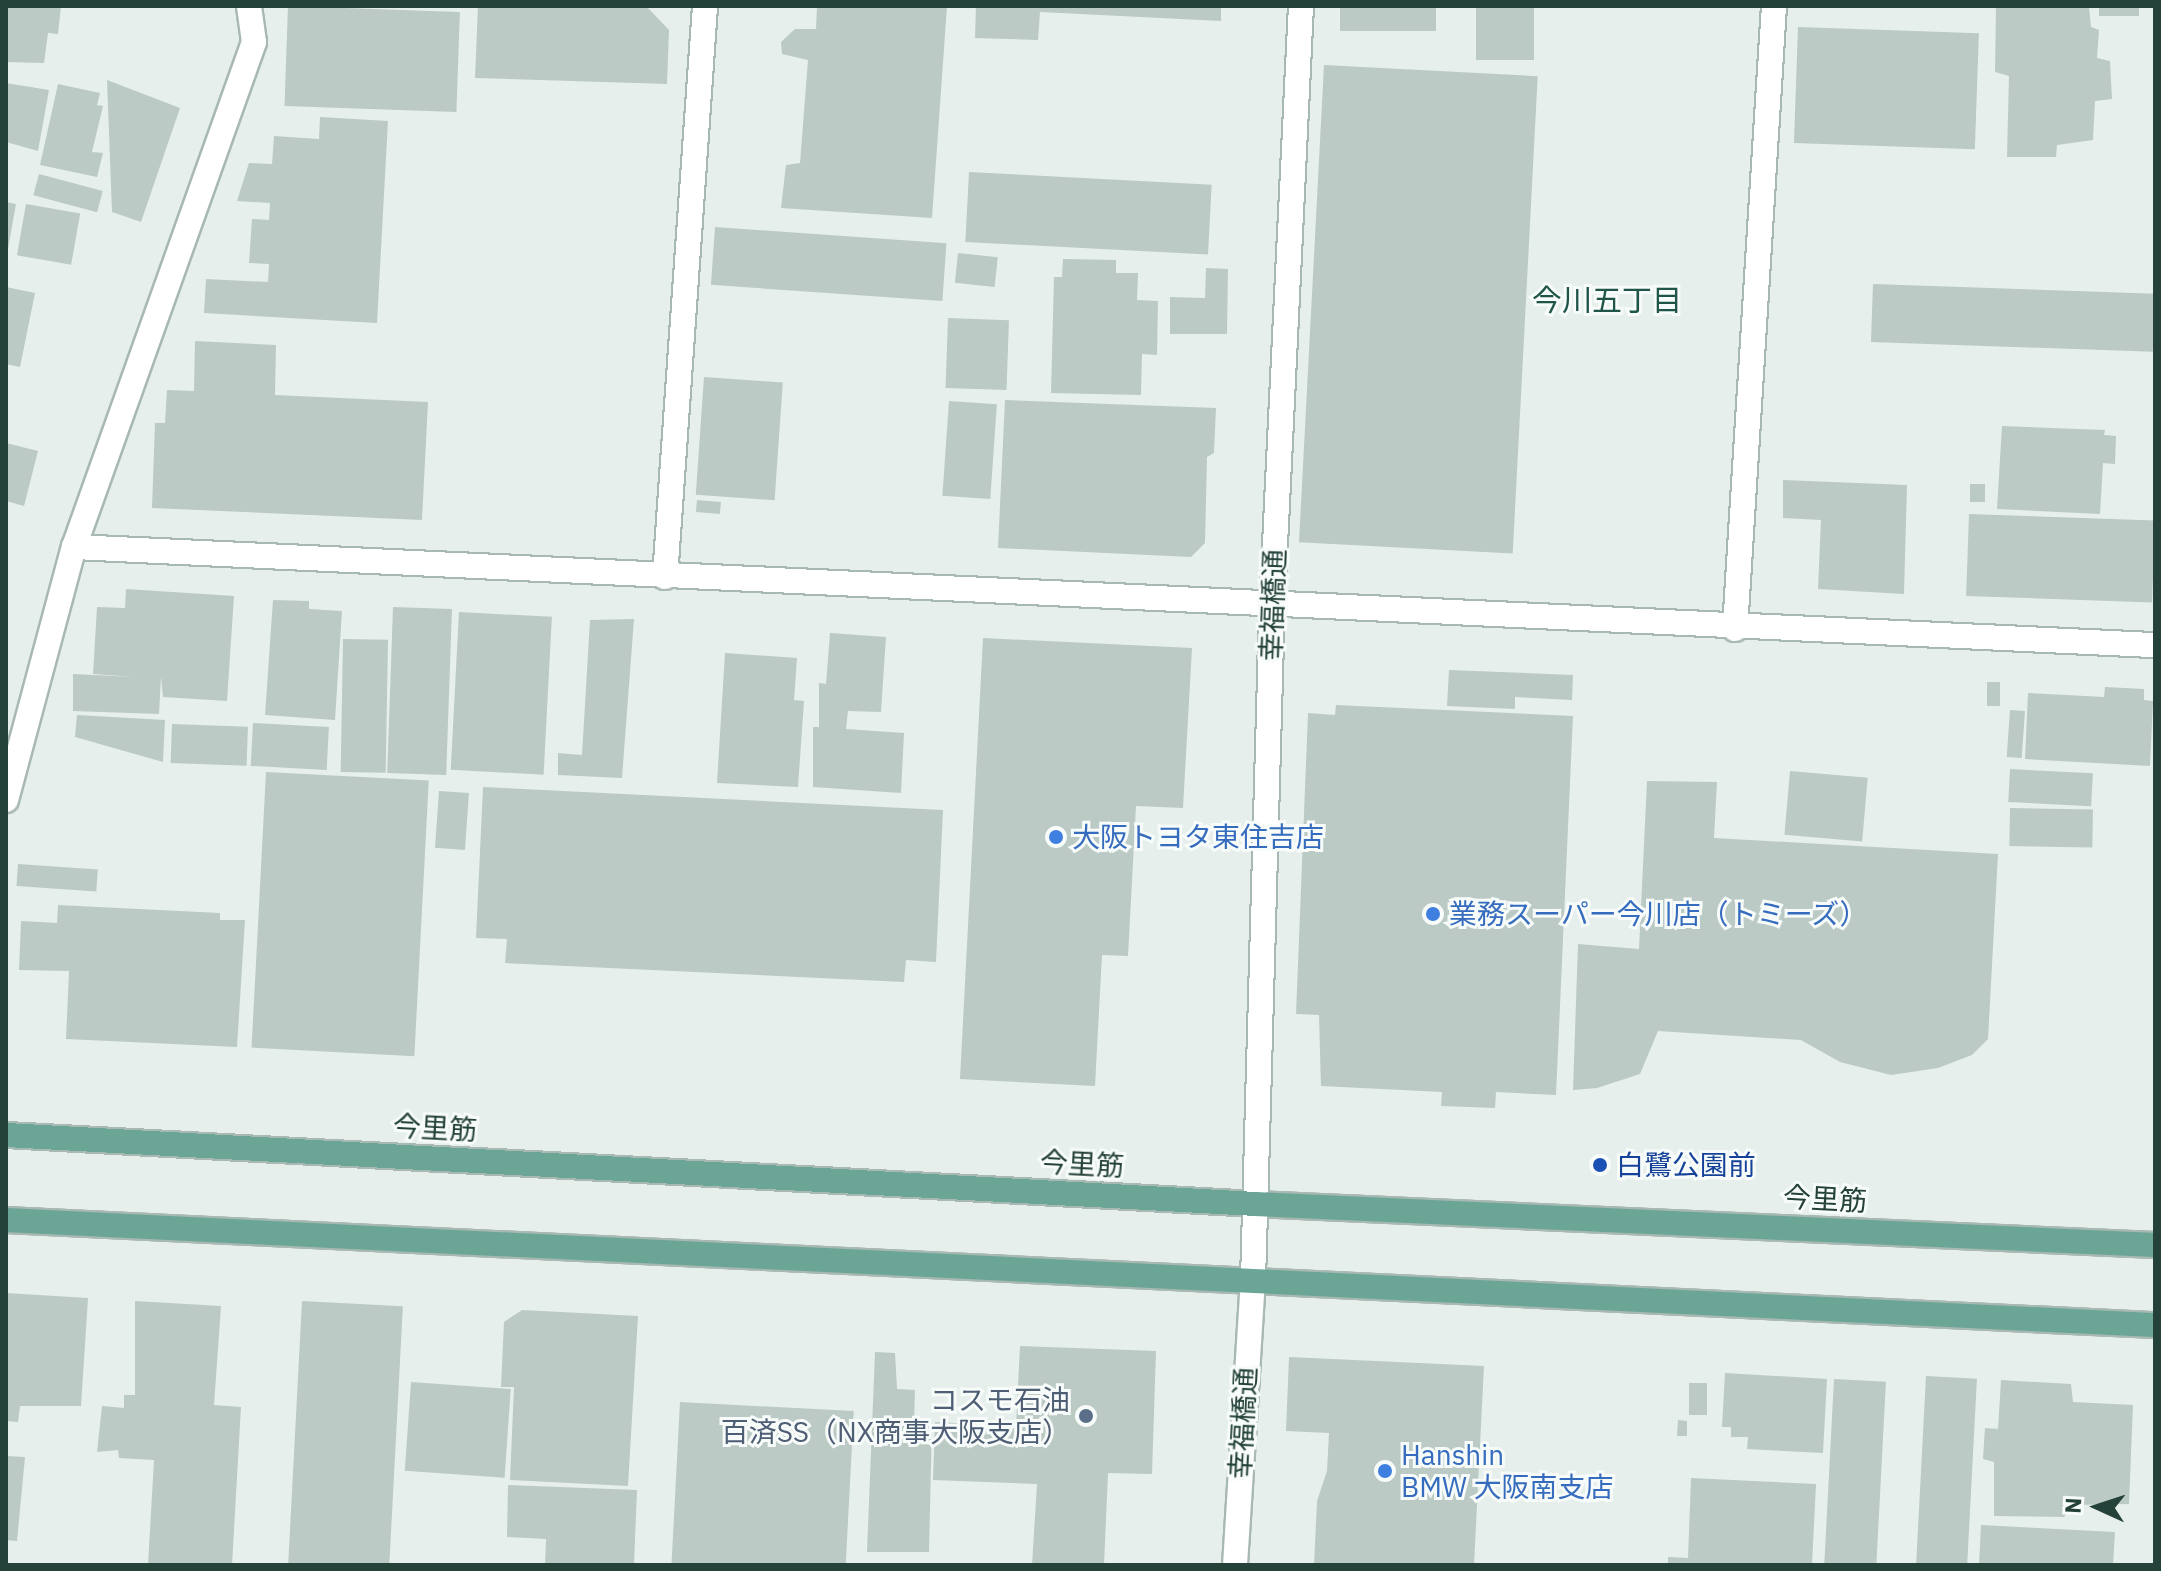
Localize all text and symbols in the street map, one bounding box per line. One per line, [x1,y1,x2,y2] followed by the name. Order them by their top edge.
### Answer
[1532,282,1682,318] district label: 今川五丁目
[1254,548,1292,662] street label: 幸福橋通
[1072,820,1324,854] place label: 大阪トヨタ東住吉店
[1047,828,1065,846] marker: 大阪トヨタ東住吉店
[1449,897,1869,931] place label: 業務スーパー今川店（トミーズ）
[1424,905,1442,923] marker: 業務スーパー今川店（トミーズ）
[392,1109,478,1147] street label: 今里筋
[1039,1145,1125,1183] street label: 今里筋
[1616,1148,1756,1182] place label: 白鷺公園前
[1591,1156,1609,1174] marker: 白鷺公園前
[1782,1180,1868,1218] street label: 今里筋
[1223,1366,1263,1480] street label: 幸福橋通
[721,1383,1070,1449] place label: コスモ石油 百済SS（NX商事大阪支店）
[1077,1407,1095,1425] marker: コスモ石油 百済SS（NX商事大阪支店）
[1401,1438,1614,1504] place label: Hanshin BMW 大阪南支店
[1376,1462,1394,1480] marker: Hanshin BMW 大阪南支店
[2057,1467,2137,1547] north arrow
[2058,1497,2087,1514] text: N

